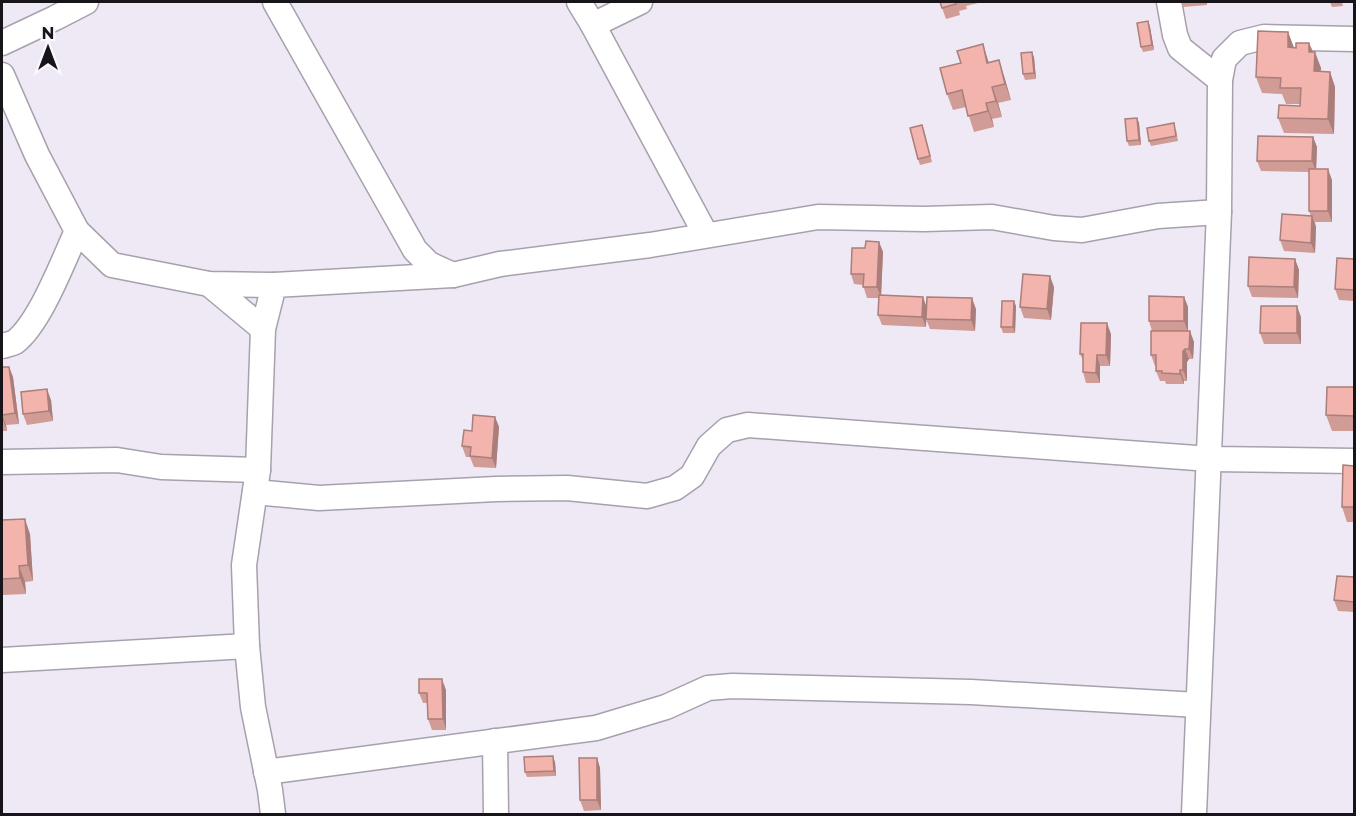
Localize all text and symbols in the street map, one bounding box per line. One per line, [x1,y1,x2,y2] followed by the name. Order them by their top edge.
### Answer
[18,18,78,78] north arrow
[42,24,54,43] text: N

